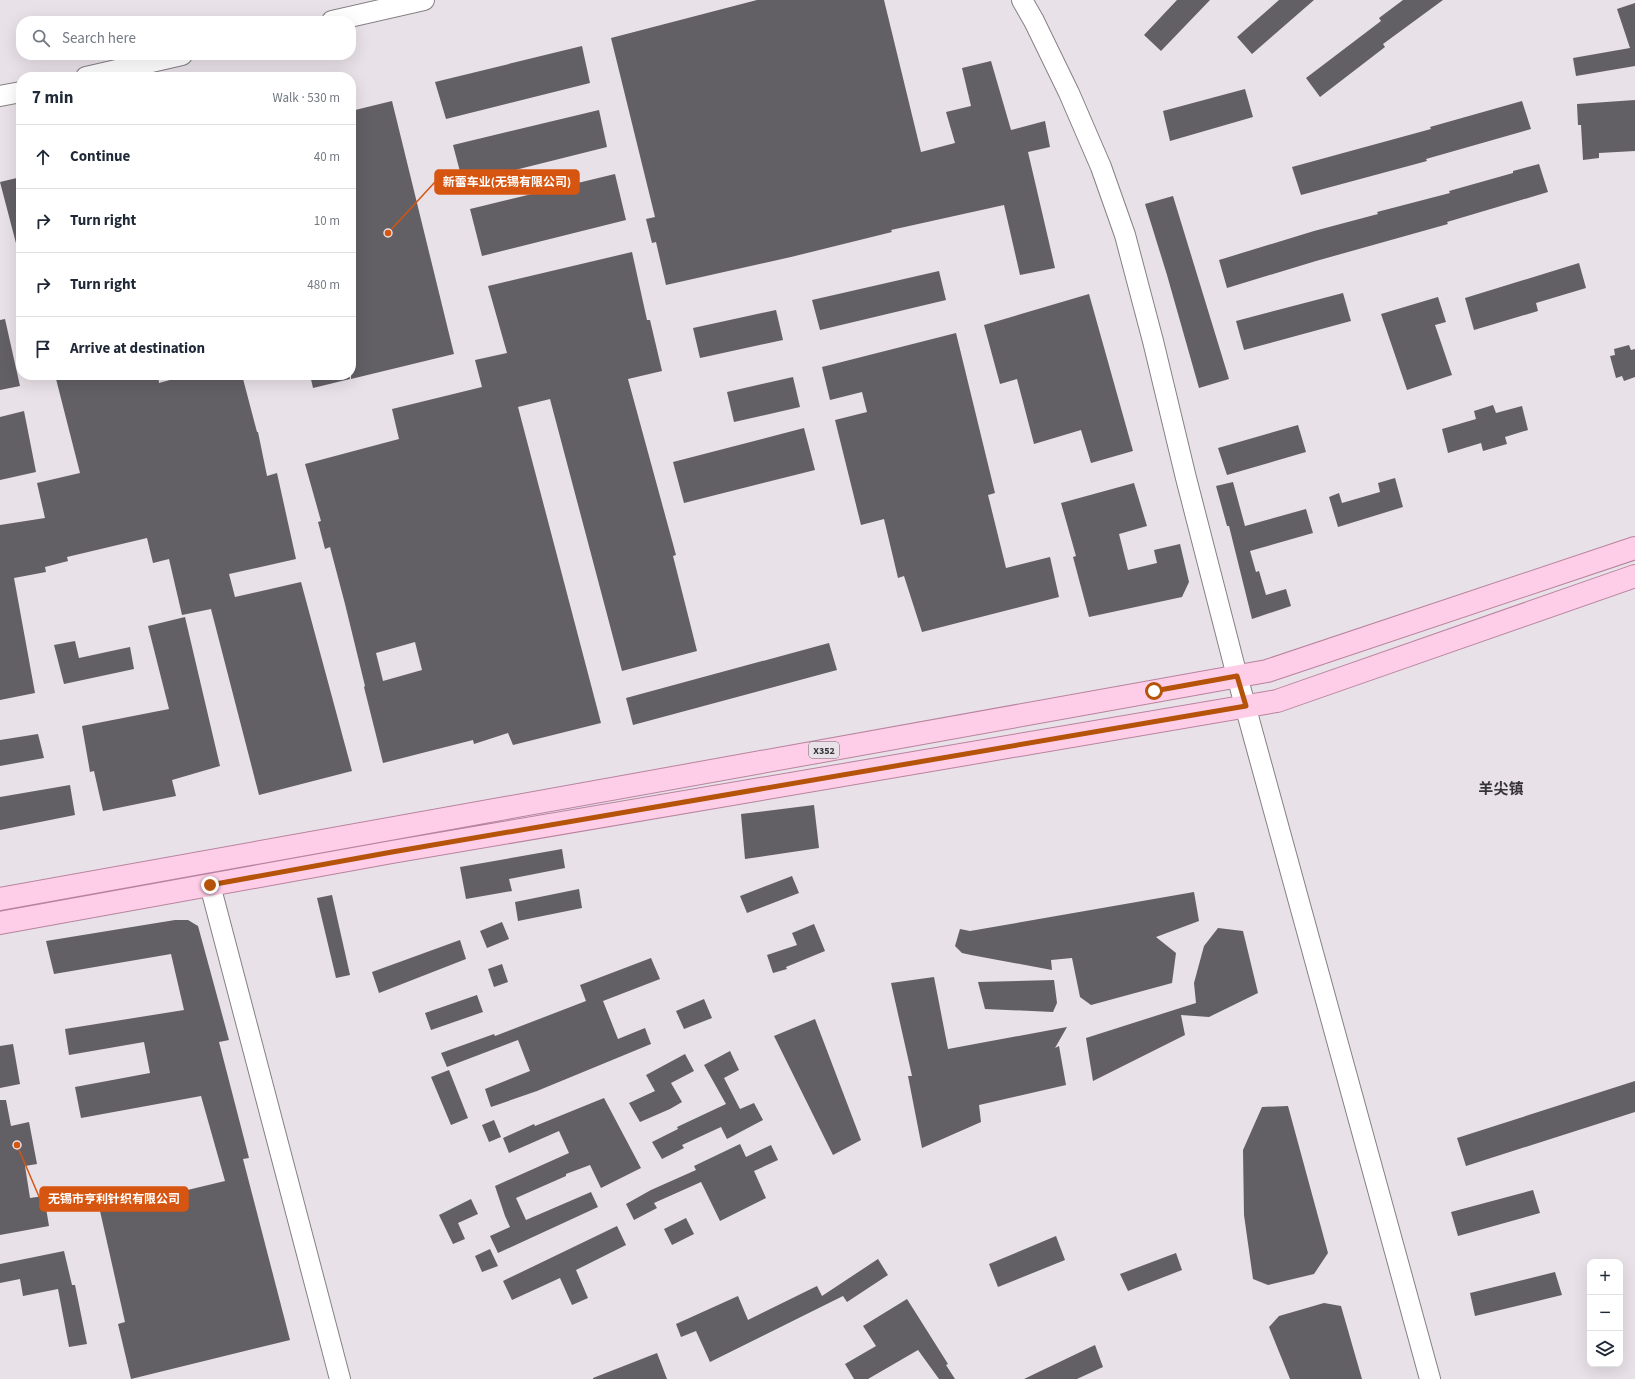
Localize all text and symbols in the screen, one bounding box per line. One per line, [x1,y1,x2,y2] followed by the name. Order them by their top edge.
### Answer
[16,16,356,60] search box
[30,27,52,49] icon: search
[62,28,136,49] text: Search here
[32,86,73,110] text: 7 min
[272,89,340,107] text: Walk · 530 m
[32,146,54,168] icon: ahead
[70,146,130,167] text: Continue
[314,148,340,166] text: 40 m
[435,170,579,194] callout: 新蕾车业(无锡有限公司)
[443,174,571,191] text: 新蕾车业(无锡有限公司)
[32,210,54,232] icon: right
[70,210,136,231] text: Turn right
[314,212,340,230] text: 10 m
[32,274,54,296] icon: right
[70,274,136,295] text: Turn right
[307,276,340,294] text: 480 m
[32,338,54,360] icon: arrive
[70,338,205,359] text: Arrive at destination
[1145,682,1163,700] route start
[809,742,839,758] road number: X352
[1478,779,1524,800] district label: 羊尖镇
[201,876,219,894] route end
[40,1187,188,1211] callout: 无锡市亨利针织有限公司
[48,1191,180,1208] text: 无锡市亨利针织有限公司
[1587,1259,1623,1367] map controls
[1587,1259,1623,1295] button: +
[1587,1295,1623,1331] button: −
[1587,1331,1623,1367] button: layers

